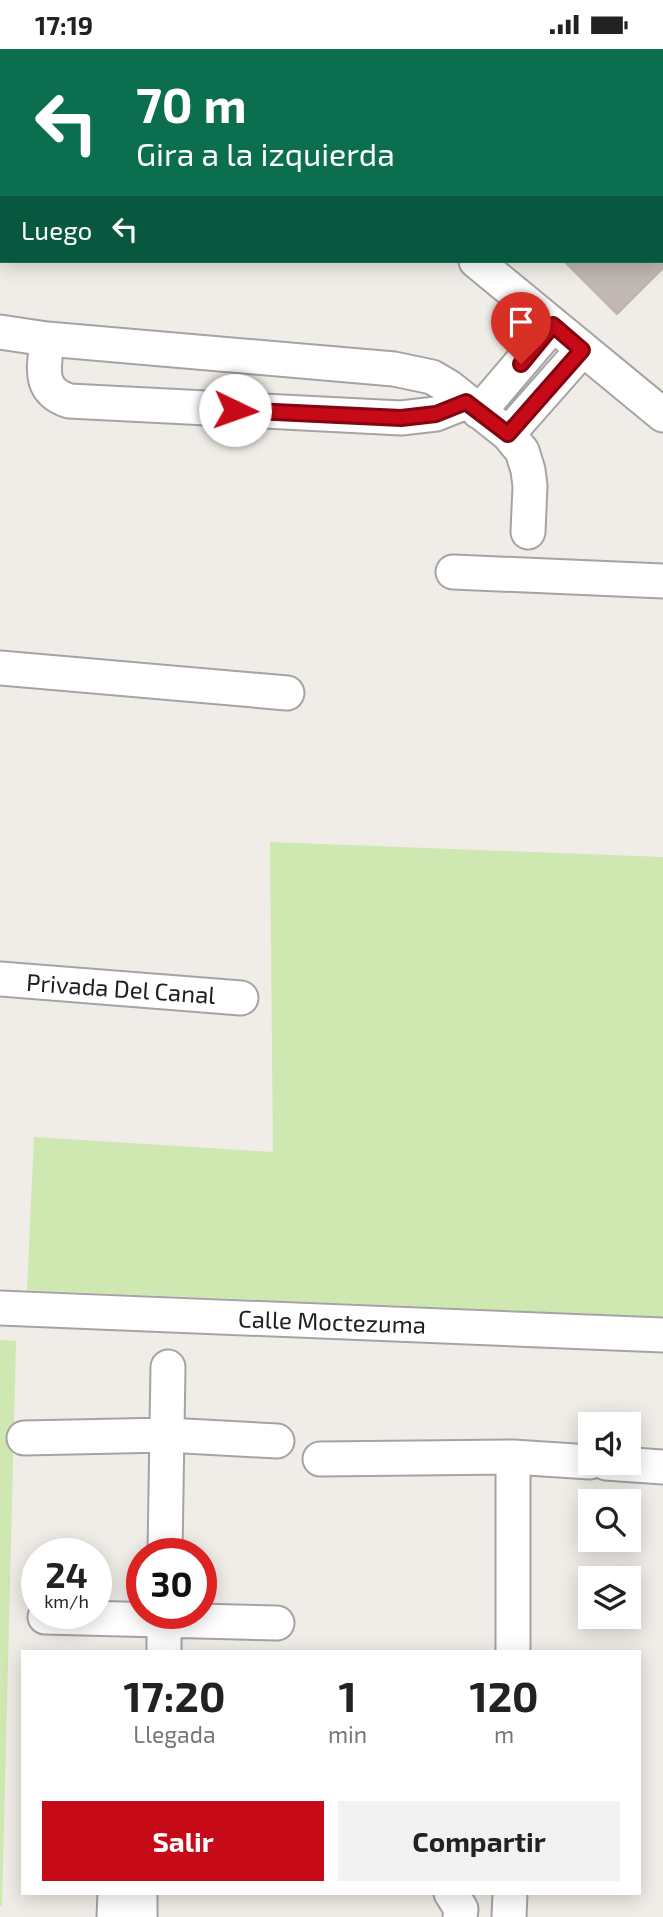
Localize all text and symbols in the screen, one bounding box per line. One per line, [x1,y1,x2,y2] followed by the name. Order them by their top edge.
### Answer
[35,9,93,40] text: 17:19
[136,74,247,133] text: 70 m
[21,77,112,168] icon: left
[136,134,395,172] text: Gira a la izquierda
[106,210,144,248] icon: left
[21,214,92,245] text: Luego
[491,292,551,364] pin
[502,303,540,341] icon: arrive
[198,373,272,447] position arrow
[25,967,217,1009] street label: Privada Del Canal
[238,1303,426,1339] street label: Calle Moctezuma
[578,1412,641,1629] map controls
[578,1412,641,1475] button: sound
[578,1489,641,1552] button: search
[126,1538,217,1629] speed limit sign: 30
[45,1553,88,1595] text: 24
[578,1566,641,1629] button: layers
[44,1590,89,1612] text: km/h
[123,1670,225,1720] text: 17:20
[338,1670,357,1720] text: 1
[470,1670,539,1720] text: 120
[133,1720,216,1748] text: Llegada
[328,1720,367,1748] text: min
[494,1720,514,1748] text: m
[42,1801,324,1881] button: Salir
[338,1801,620,1881] button: Compartir

